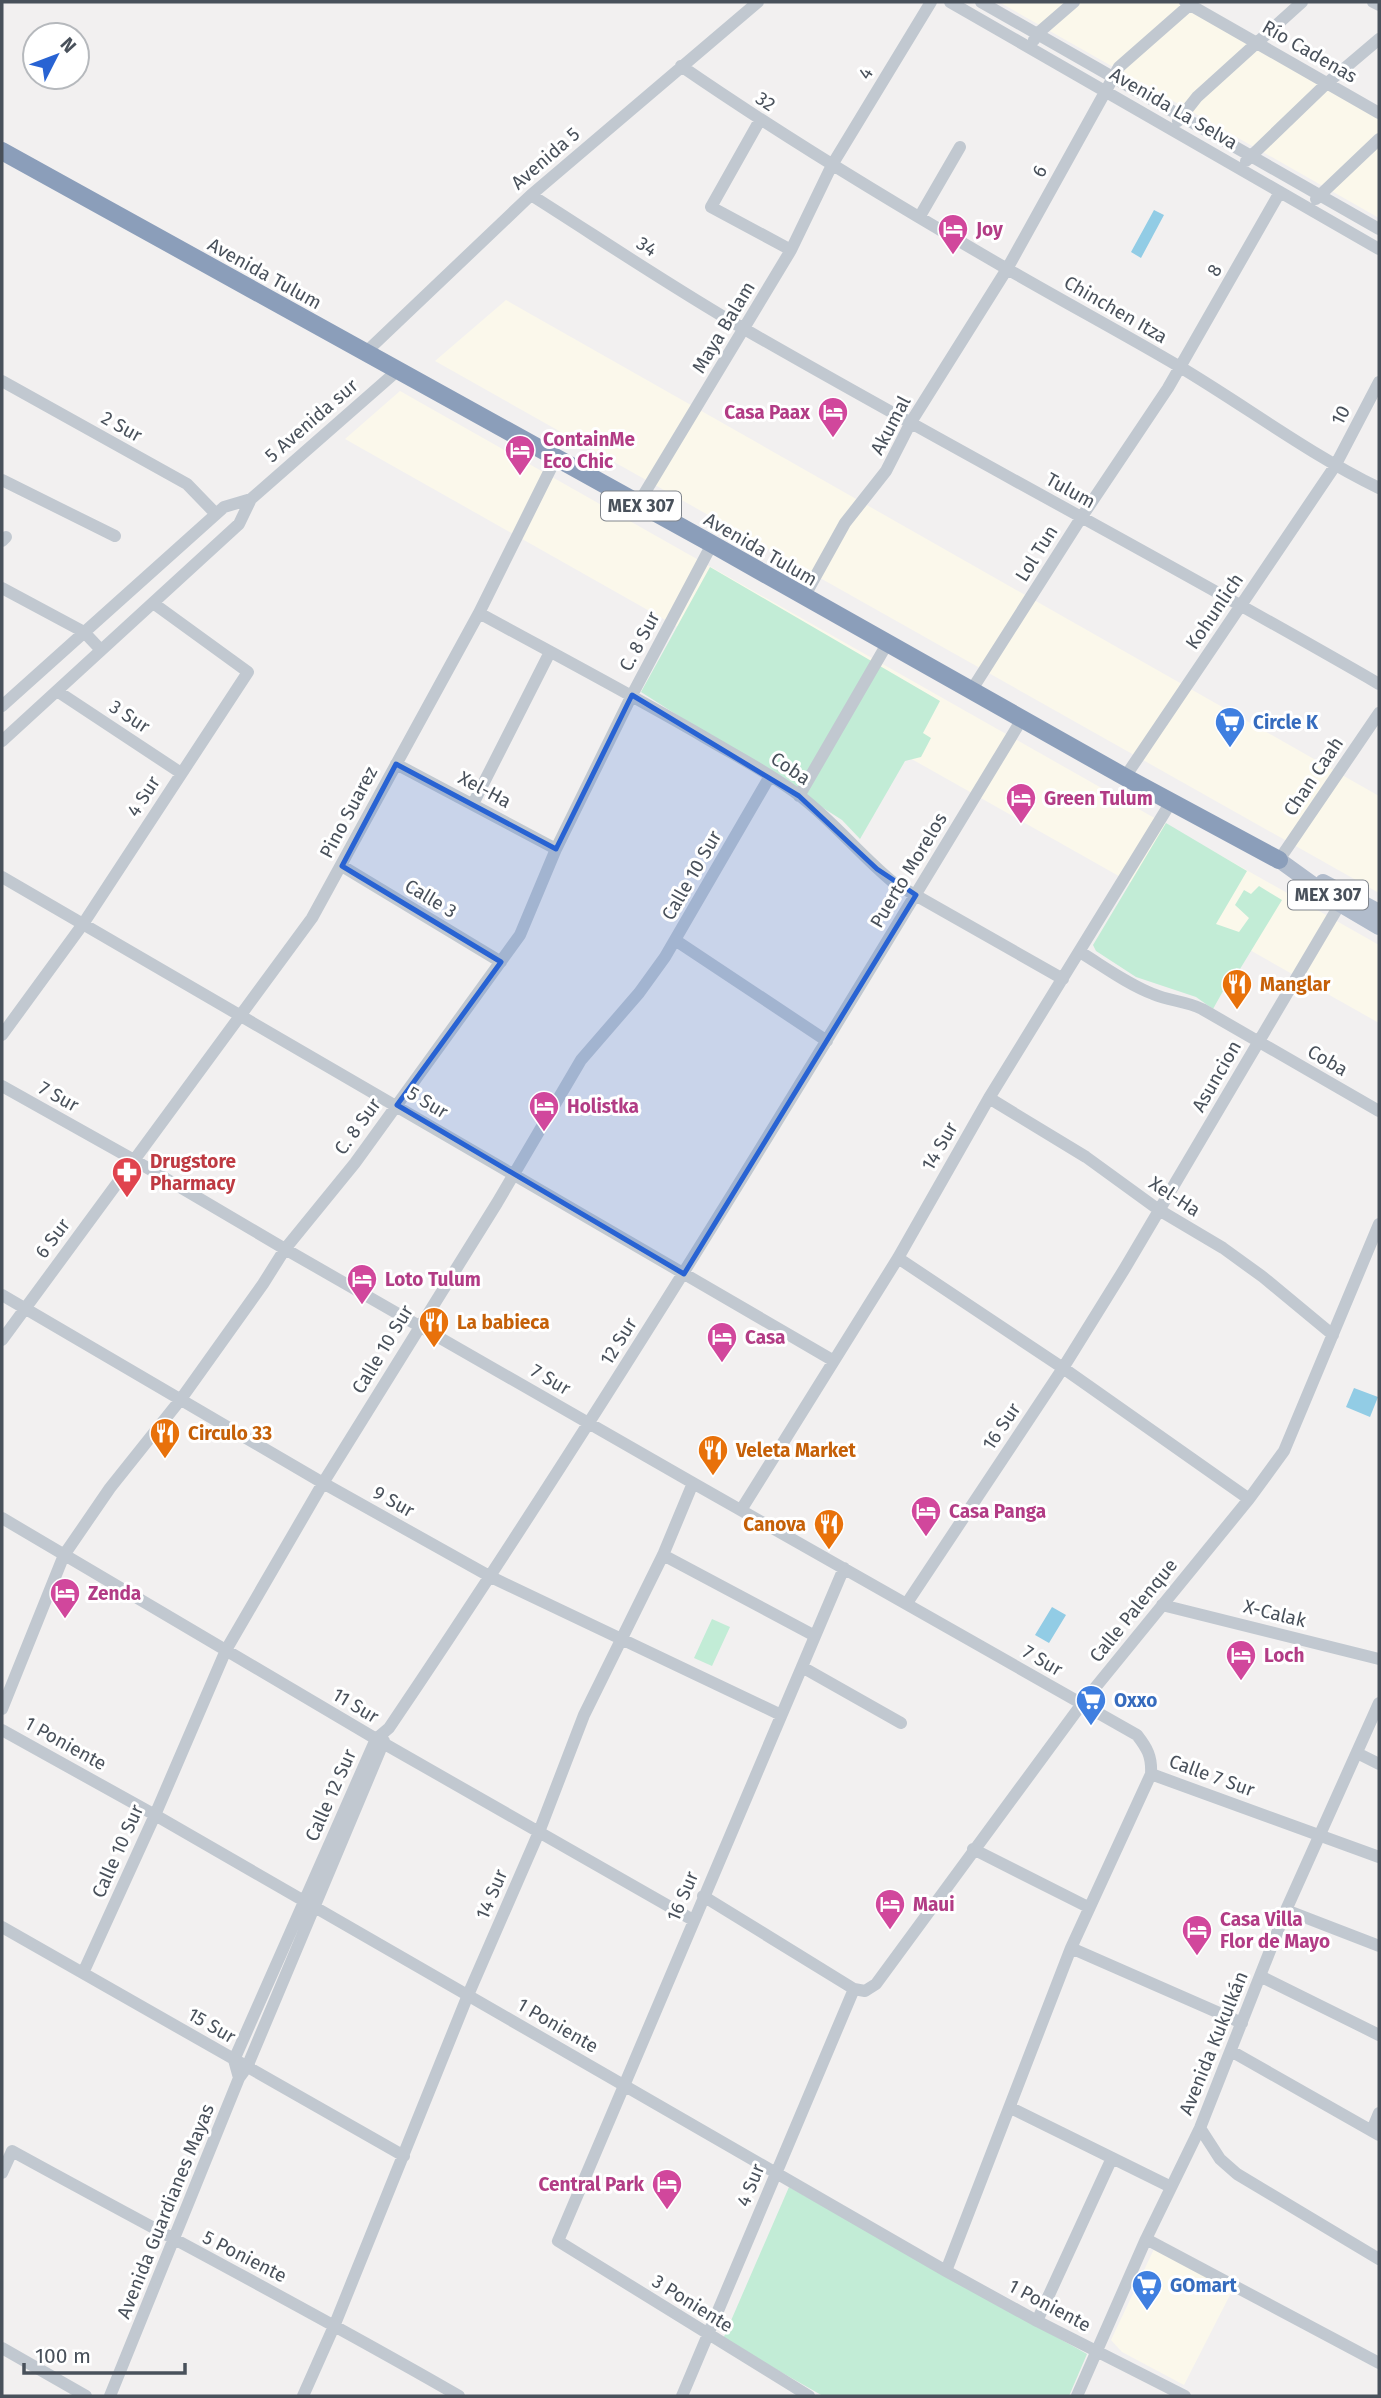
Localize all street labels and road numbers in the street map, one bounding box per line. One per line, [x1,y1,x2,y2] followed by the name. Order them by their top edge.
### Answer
[1258,15,1361,88] street label: Río Cadenas
[853,63,878,84] street label: 4
[1106,63,1242,154] street label: Avenida La Selva
[752,87,780,116] street label: 32
[506,122,584,194] street label: Avenida 5
[1027,161,1052,181] street label: 6
[632,232,661,261] street label: 34
[204,233,326,314] street label: Avenida Tulum
[1202,260,1227,280] street label: 8
[1060,271,1172,348] street label: Chinchen Itza
[687,277,760,377] street label: Maya Balam
[260,373,363,467] street label: 5 Avenida sur
[865,391,916,459] street label: Akumal
[1326,402,1355,429] street label: 10
[97,406,147,447] street label: 2 Sur
[1042,468,1100,513] street label: Tulum
[601,492,681,520] road number: MEX 307
[700,508,821,591] street label: Avenida Tulum
[1010,521,1063,586] street label: Lol Tun
[1181,569,1248,654] street label: Kohunlich
[614,607,665,675] street label: C. 8 Sur
[105,695,155,738] street label: 3 Sur
[1279,732,1348,820] street label: Chan Caah
[767,747,815,790] street label: Coba
[315,762,382,862] street label: Pino Suarez
[454,766,515,813] street label: Xel-Ha
[122,771,165,821] street label: 4 Sur
[865,808,952,932] street label: Puerto Morelos
[657,826,727,924] street label: Calle 10 Sur
[401,874,461,923] street label: Calle 3
[1288,880,1368,910] road number: MEX 307
[1187,1036,1246,1116] street label: Asuncion
[1303,1040,1352,1081] street label: Coba
[35,1076,83,1117] street label: 7 Sur
[403,1081,453,1124] street label: 5 Sur
[329,1093,386,1159] street label: C. 8 Sur
[916,1117,963,1175] street label: 14 Sur
[1145,1171,1205,1221] street label: Xel-Ha
[30,1213,75,1263] street label: 6 Sur
[347,1300,418,1398] street label: Calle 10 Sur
[595,1313,642,1369] street label: 12 Sur
[527,1359,575,1400] street label: 7 Sur
[977,1398,1026,1454] street label: 16 Sur
[369,1481,419,1522] street label: 9 Sur
[1085,1554,1182,1667] street label: Calle Palenque
[1241,1595,1309,1632] street label: X-Calak
[1019,1640,1067,1681] street label: 7 Sur
[328,1683,384,1728] street label: 11 Sur
[21,1712,111,1775] street label: 1 Poniente
[300,1745,361,1845] street label: Calle 12 Sur
[1166,1749,1258,1802] street label: Calle 7 Sur
[87,1800,148,1901] street label: Calle 10 Sur
[471,1865,512,1923] street label: 14 Sur
[662,1867,703,1925] street label: 16 Sur
[1174,1968,1253,2118] street label: Avenida Kukulkán
[513,1993,602,2058] street label: 1 Poniente
[184,2003,240,2049] street label: 15 Sur
[112,2100,219,2322] street label: Avenida Guardianes Mayas
[732,2160,770,2210] street label: 4 Sur
[199,2226,291,2287] street label: 5 Poniente
[648,2270,737,2337] street label: 3 Poniente
[1005,2274,1095,2337] street label: 1 Poniente

